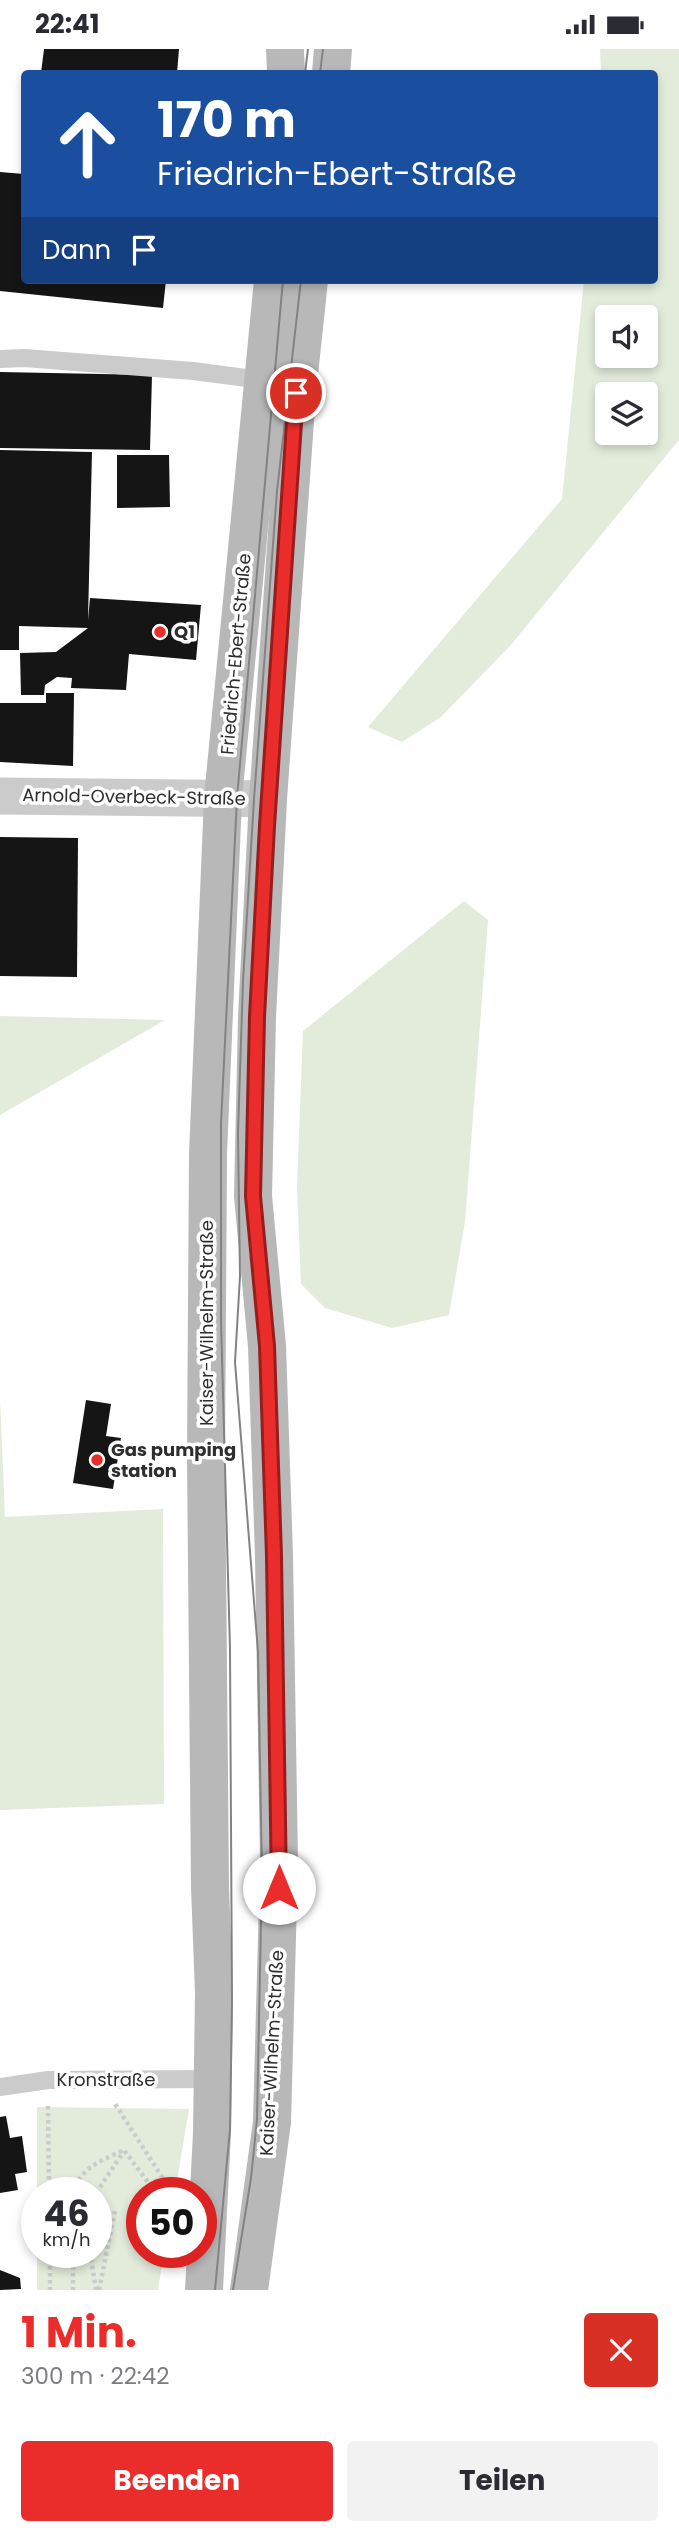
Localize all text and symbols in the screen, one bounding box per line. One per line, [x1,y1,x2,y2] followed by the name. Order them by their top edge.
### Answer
[35,6,99,42] text: 22:41
[157,86,296,154] text: 170 m
[42,98,133,189] icon: ahead
[157,151,517,196] text: Friedrich-Ebert-Straße
[125,231,163,269] icon: arrive
[42,232,111,268] text: Dann
[595,305,658,445] map controls
[595,305,658,368] button: sound
[266,363,326,423] pin
[277,374,315,412] icon: arrive
[595,382,658,445] button: layers
[214,552,257,756] street label: Friedrich-Ebert-Straße
[174,619,195,644] place label: Q1
[152,624,168,640] marker: Q1
[22,782,246,811] street label: Arnold-Overbeck-Straße
[194,1220,219,1426] street label: Kaiser-Wilhelm-Straße
[111,1437,236,1483] place label: Gas pumping station
[89,1452,105,1468] marker: Gas pumping station
[242,1851,316,1925] position arrow
[254,1949,289,2156] street label: Kaiser-Wilhelm-Straße
[57,2067,155,2092] street label: Kronstraße
[126,2177,217,2268] speed limit sign: 50
[44,2189,90,2238] text: 46
[43,2227,90,2252] text: km/h
[21,2303,137,2362] text: 1 Min.
[584,2313,658,2387] button: close
[21,2360,169,2392] text: 300 m · 22:42
[21,2441,333,2521] button: Beenden
[347,2441,658,2521] button: Teilen

